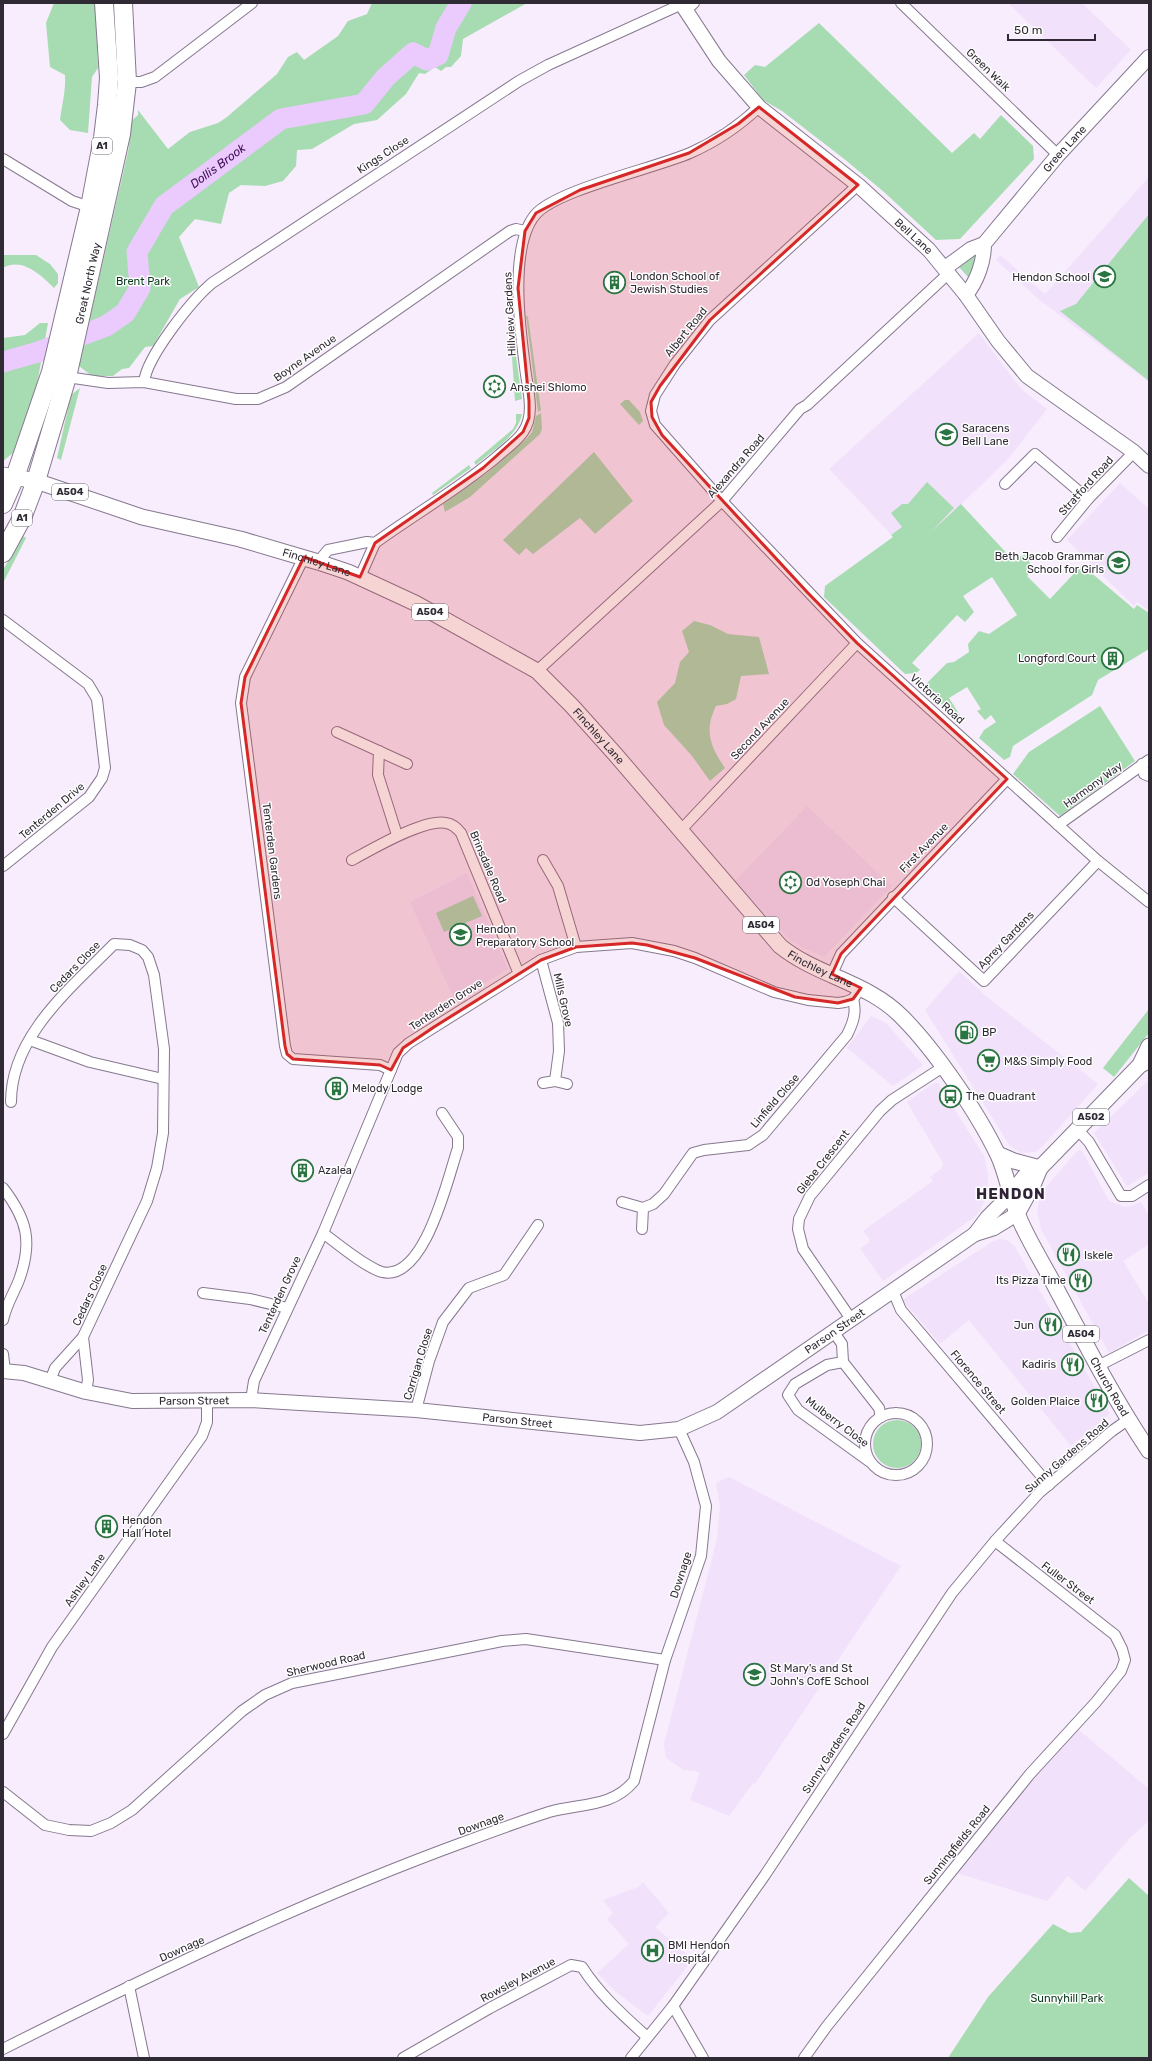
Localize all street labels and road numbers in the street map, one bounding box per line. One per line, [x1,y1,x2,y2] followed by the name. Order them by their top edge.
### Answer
[963,46,1013,94] street label: Green Walk
[1040,122,1089,175] street label: Green Lane
[355,134,411,176] street label: Kings Close
[92,138,112,154] road number: A1
[892,216,935,257] street label: Bell Lane
[72,241,103,325] street label: Great North Way
[501,271,519,357] street label: Hillview Gardens
[662,305,710,359] street label: Albert Road
[271,332,339,384] street label: Boyne Avenue
[705,431,767,501] street label: Alexandra Road
[1056,454,1116,518] street label: Stratford Road
[52,484,88,500] road number: A504
[12,510,32,526] road number: A1
[281,545,352,579] street label: Finchley Lane
[412,604,448,620] road number: A504
[907,671,967,727] street label: Victoria Road
[728,695,792,763] street label: Second Avenue
[570,705,627,767] street label: Finchley Lane
[1061,759,1125,811] street label: Harmony Way
[17,780,87,842] street label: Tenterden Drive
[260,802,284,900] street label: Tenterden Gardens
[897,820,951,876] street label: First Avenue
[467,829,509,905] street label: Brinsdale Road
[975,908,1037,972] street label: Aprey Gardens
[743,917,779,933] road number: A504
[47,939,103,995] street label: Cedars Close
[785,947,855,990] street label: Finchley Lane
[551,972,575,1028] street label: Mills Grove
[407,977,485,1033] street label: Tenterden Grove
[748,1071,802,1131] street label: Linfield Close
[1073,1109,1109,1125] road number: A502
[794,1127,853,1197] street label: Glebe Crescent
[256,1254,304,1336] street label: Tenterden Grove
[70,1262,110,1328] street label: Cedars Close
[802,1305,868,1356] street label: Parson Street
[401,1326,435,1402] street label: Corrigan Close
[1063,1326,1099,1342] road number: A504
[948,1348,1009,1417] street label: Florence Street
[1087,1355,1132,1419] street label: Church Road
[159,1394,230,1407] street label: Parson Street
[803,1394,871,1450] street label: Mulberry Close
[482,1410,554,1431] street label: Parson Street
[1023,1416,1111,1496] street label: Sunny Gardens Road
[667,1550,695,1600] street label: Downage
[62,1551,108,1609] street label: Ashley Lane
[1039,1559,1098,1608] street label: Fuller Street
[285,1649,367,1679] street label: Sherwood Road
[800,1700,868,1796] street label: Sunny Gardens Road
[921,1803,993,1887] street label: Sunningfields Road
[456,1810,506,1838] street label: Downage
[157,1933,207,1965] street label: Downage
[478,1955,558,2005] street label: Rowsley Avenue

